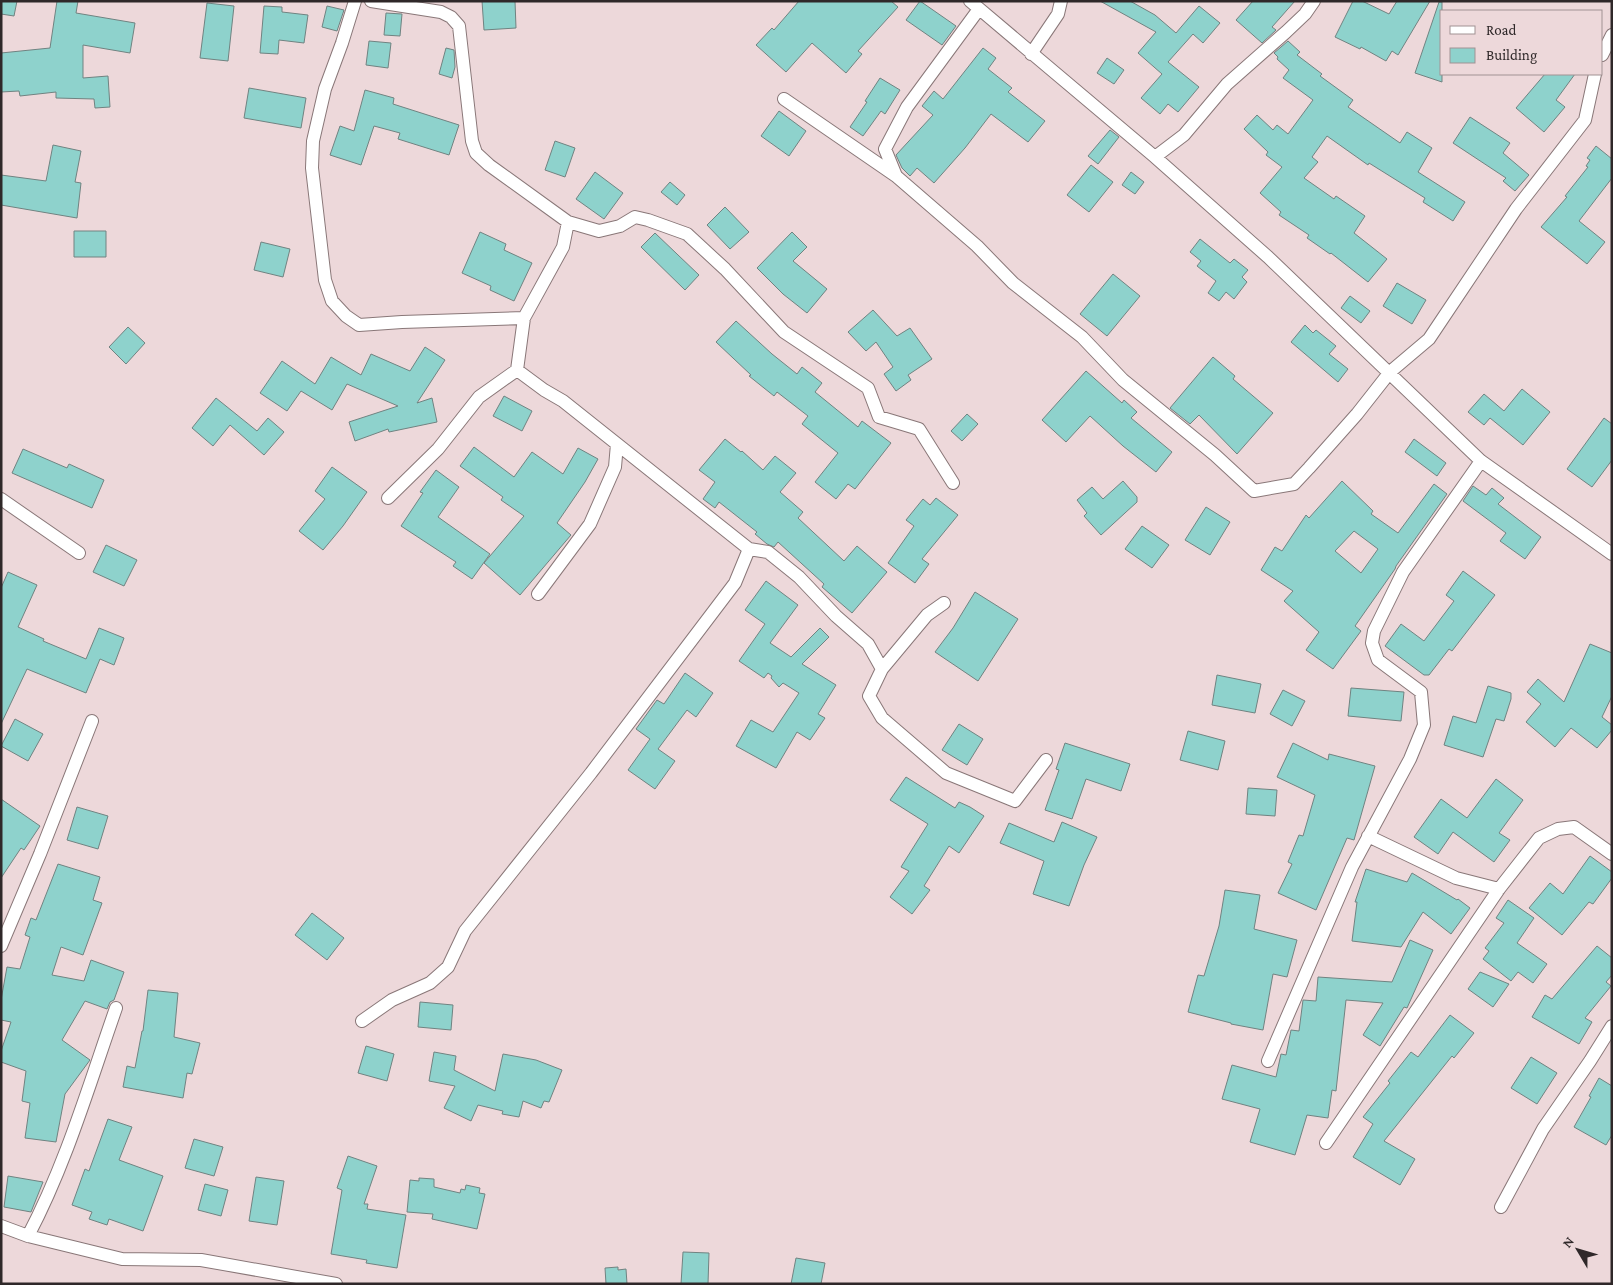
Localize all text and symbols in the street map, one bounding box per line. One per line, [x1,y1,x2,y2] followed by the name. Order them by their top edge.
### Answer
[1440,10,1603,75] legend
[1486,22,1517,38] text: Road
[1486,47,1537,64] text: Building
[1553,1225,1603,1275] north arrow
[1559,1233,1577,1251] text: N

